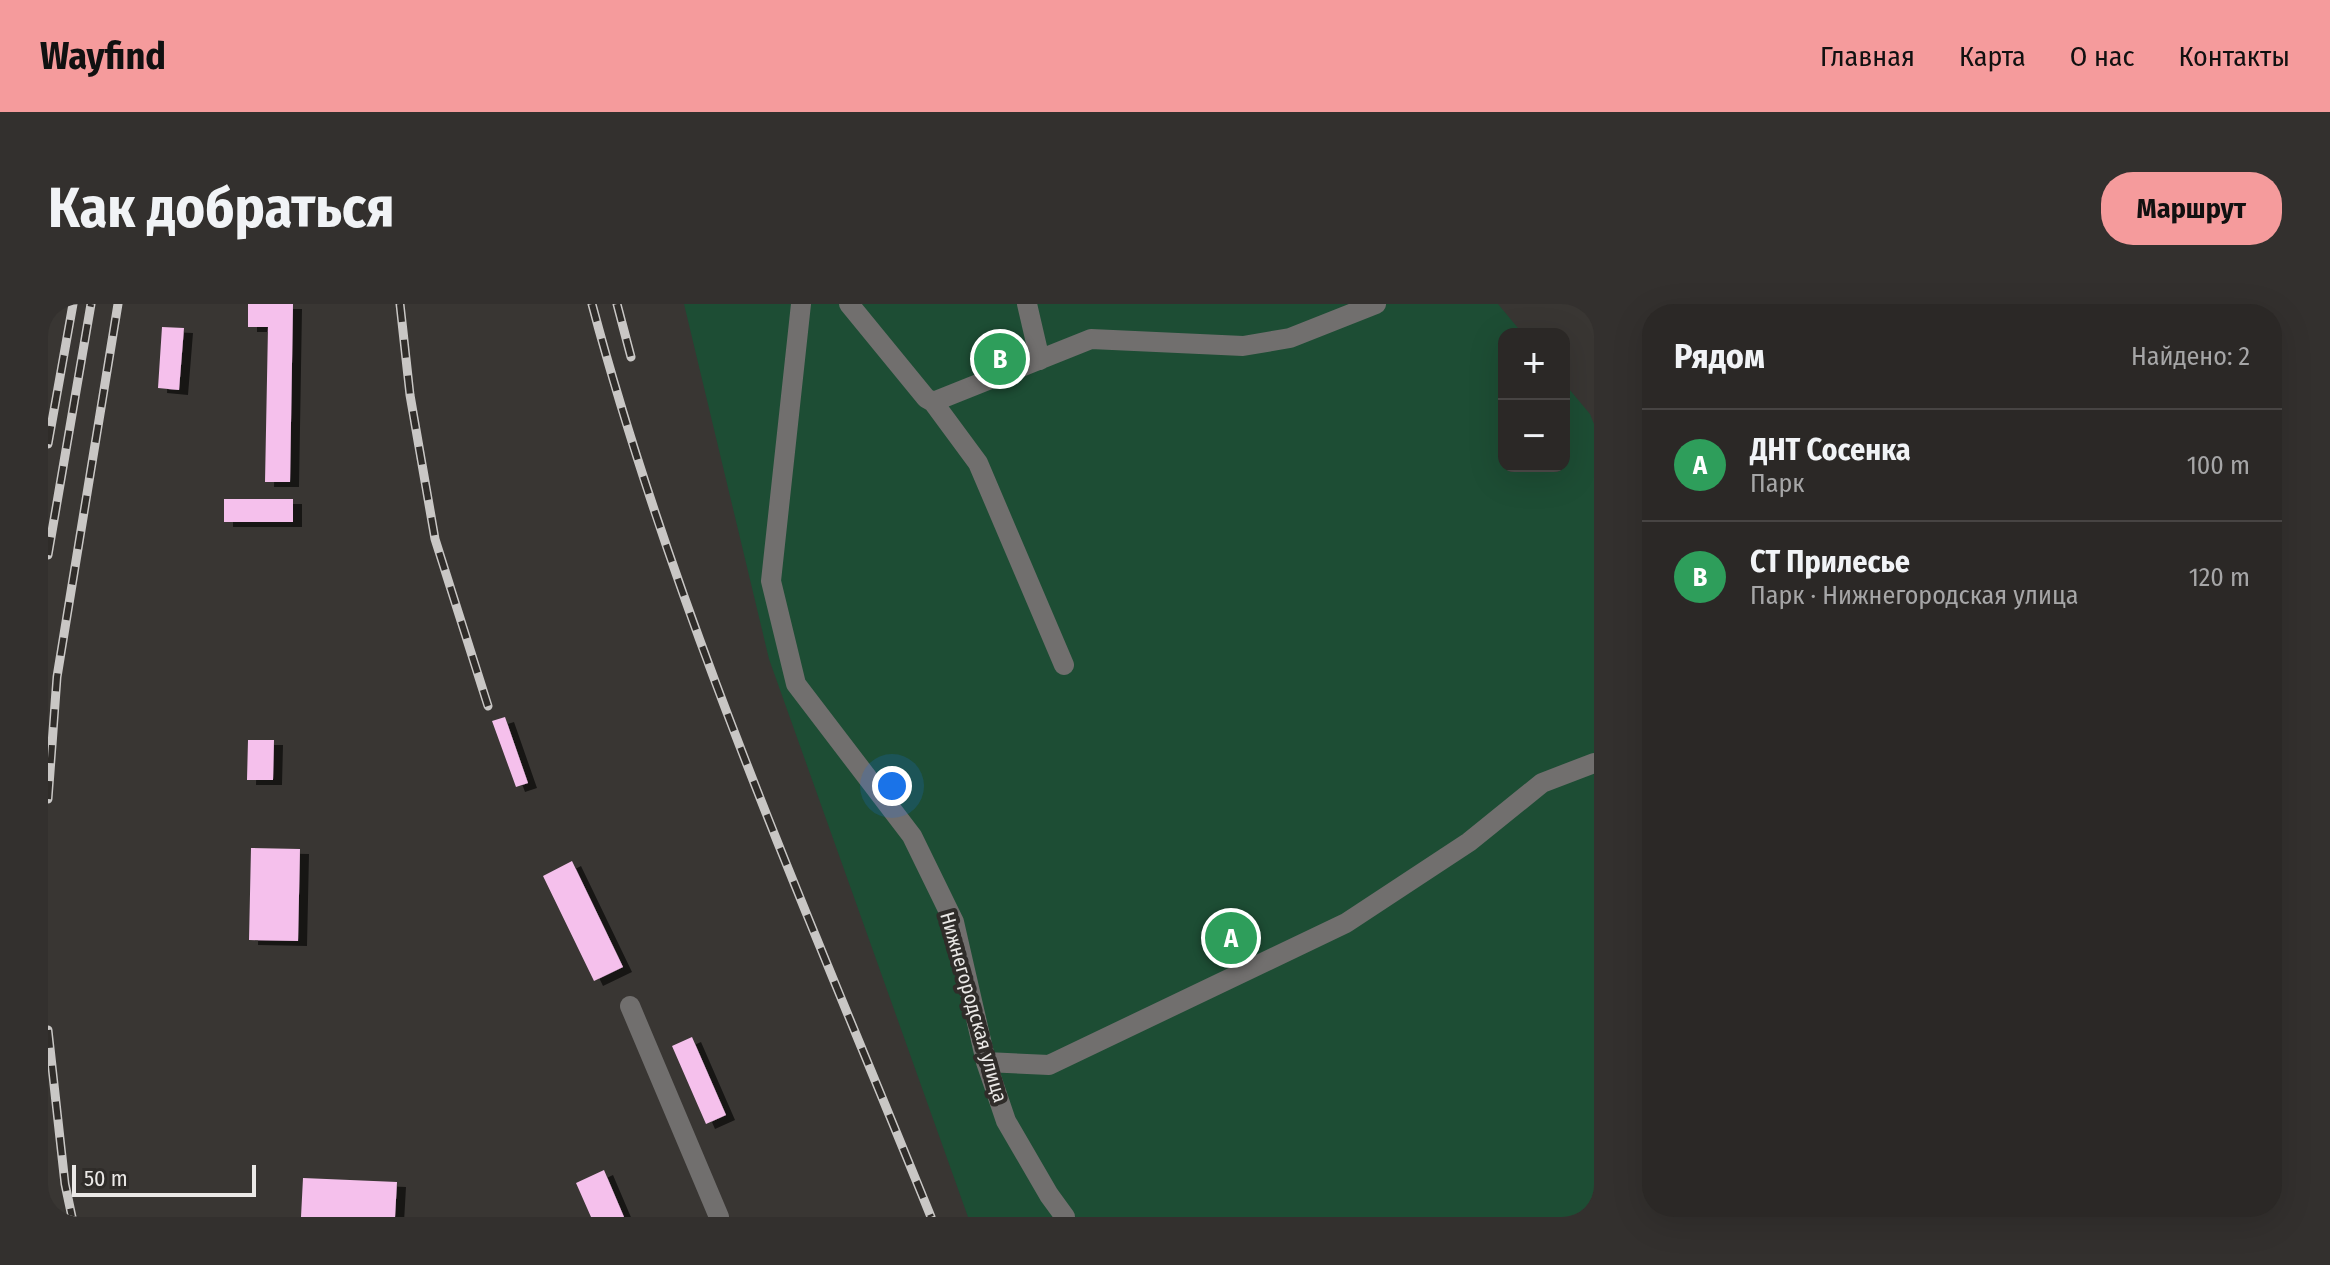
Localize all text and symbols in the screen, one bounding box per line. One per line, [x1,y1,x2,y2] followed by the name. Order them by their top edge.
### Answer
[40,33,166,79] text: Wayfind
[1820,40,1915,73] text: Главная
[1959,40,2026,73] text: Карта
[2070,40,2135,73] text: О нас
[2179,40,2290,73] text: Контакты
[2101,172,2282,245] button: Маршрут
[48,175,394,242] text: Как добраться
[1498,328,1570,472] map controls
[1498,328,1570,400] button: +
[974,329,1026,389] pin: B
[1674,336,1765,377] text: Рядом
[2131,341,2250,372] text: Найдено: 2
[1498,400,1570,472] button: −
[1750,432,1911,468] text: ДНТ Сосенка
[1693,450,1707,481] text: A
[2187,450,2250,481] text: 100 m
[1750,468,1804,499] text: Парк
[1750,544,1910,580] text: СТ Прилесье
[1693,562,1707,593] text: B
[2189,562,2250,593] text: 120 m
[1750,580,2078,611] text: Парк · Нижнегородская улица
[872,766,912,806] your location
[1205,908,1257,968] pin: A
[935,909,1013,1105] street label: Нижнегородская улица
[72,1161,256,1197] scale bar
[84,1165,128,1192] text: 50 m

